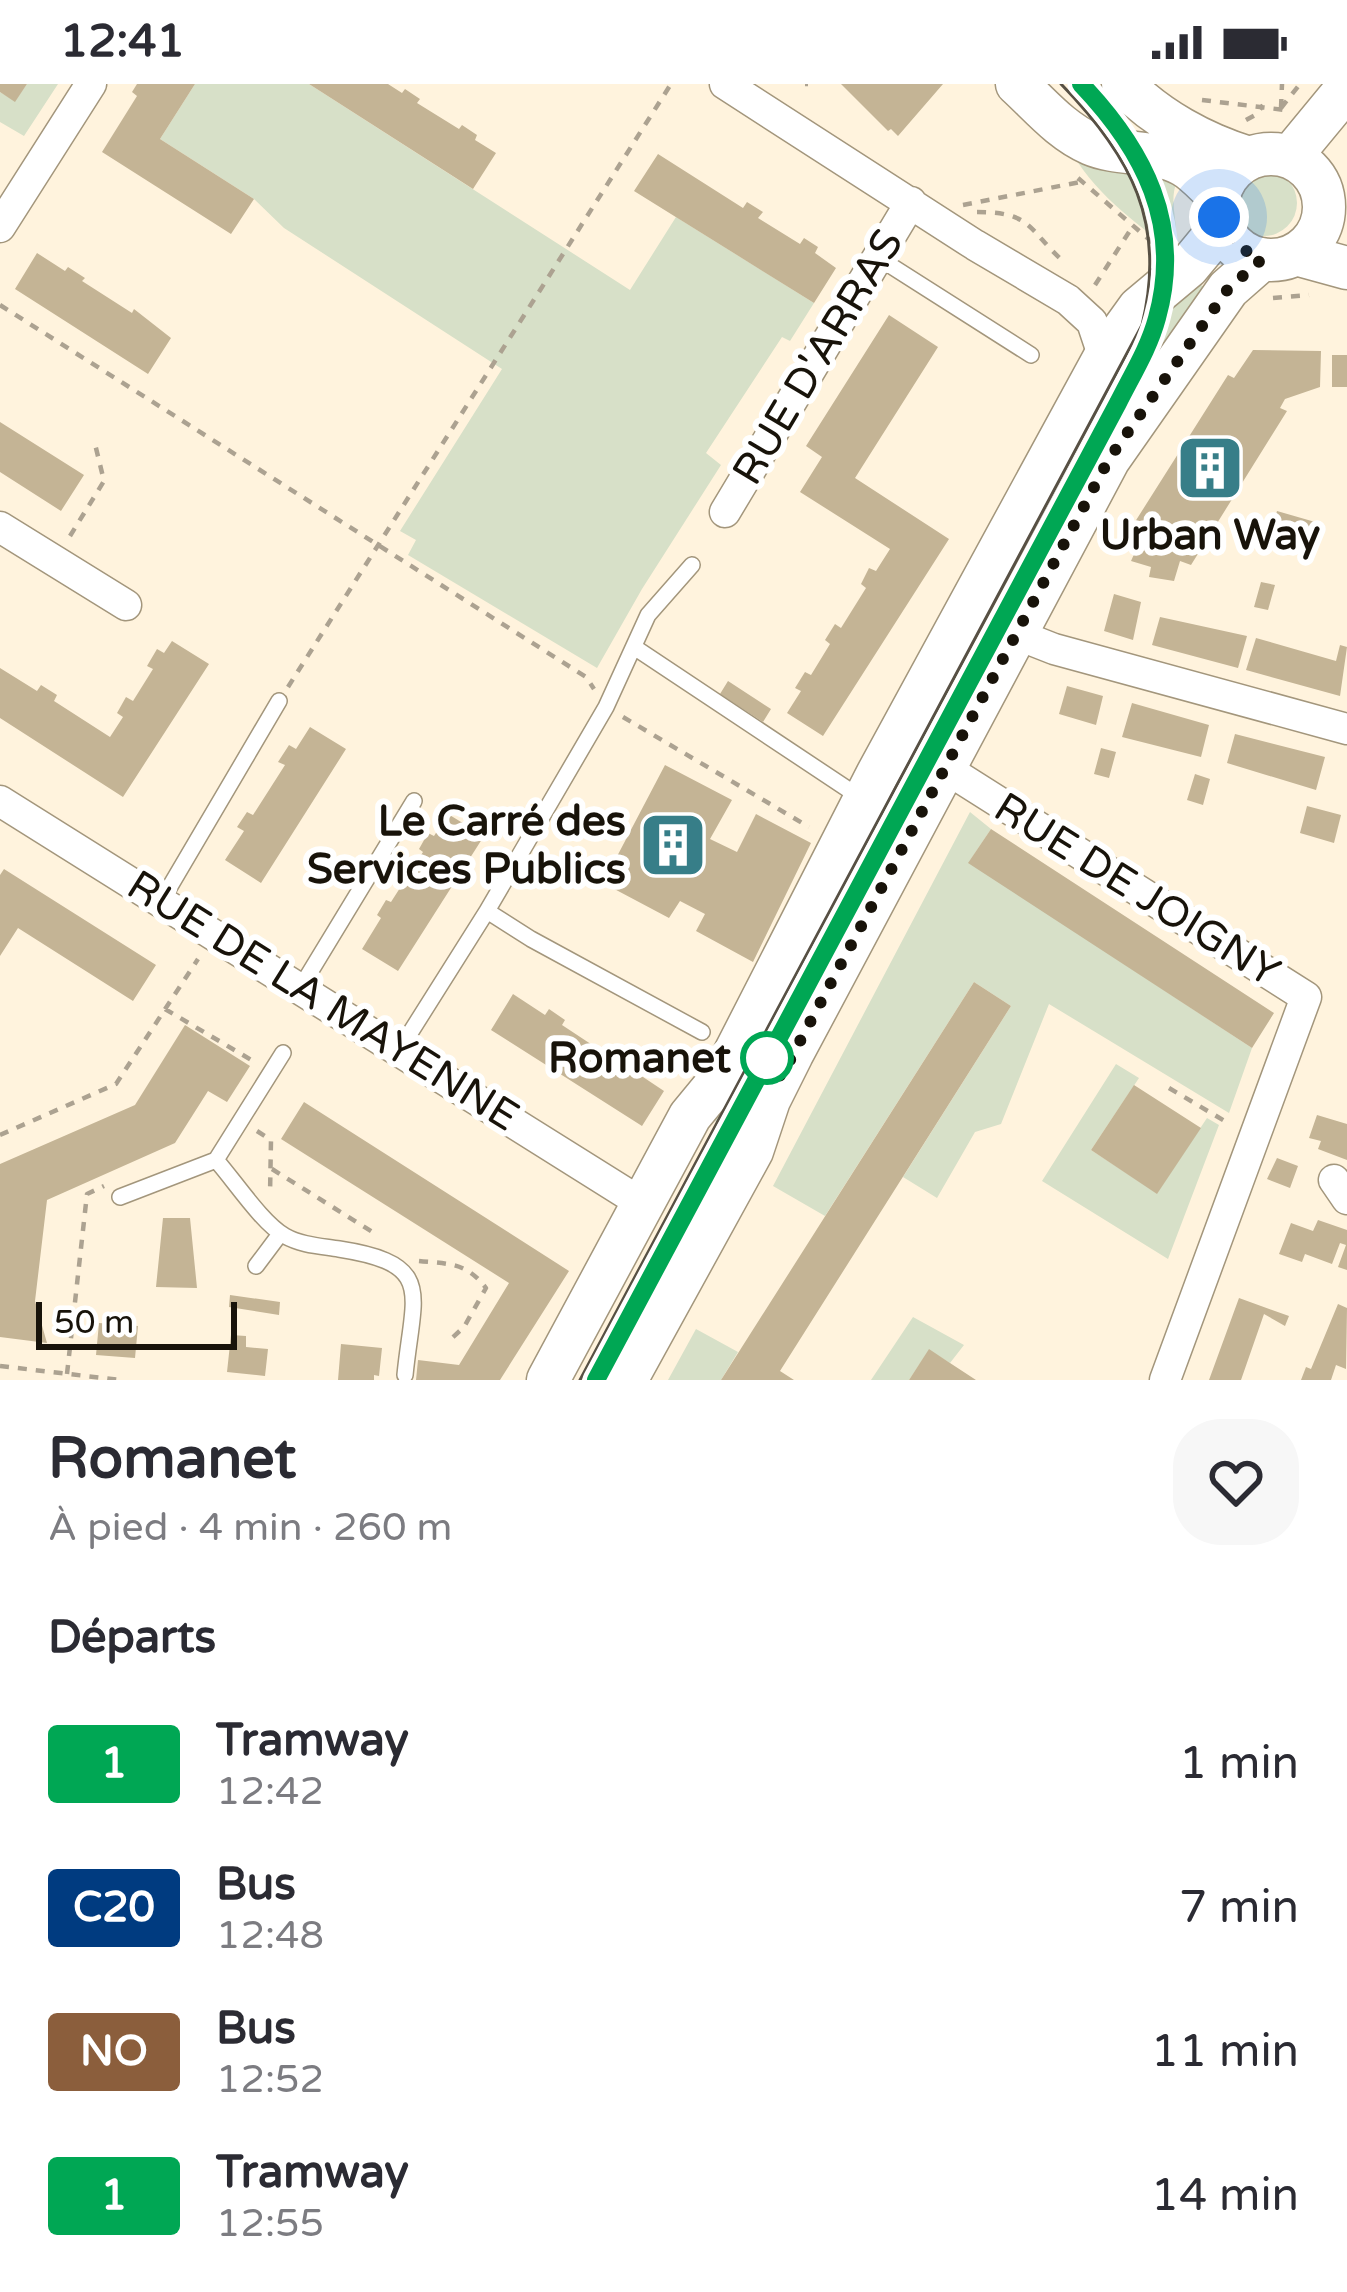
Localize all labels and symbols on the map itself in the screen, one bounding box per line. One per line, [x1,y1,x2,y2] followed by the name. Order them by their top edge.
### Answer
[1189,187,1249,247] your location
[722,220,914,494] street label: RUE D'ARRAS
[1175,433,1245,503] building icon: Urban Way
[1100,510,1321,561] place label: Urban Way
[985,782,1289,998] street label: RUE DE JOIGNY
[307,796,626,895] place label: Le Carré des Services Publics
[638,810,708,880] building icon: Le Carré des Services Publics
[118,860,528,1142] street label: RUE DE LA MAYENNE
[548,1033,731,1084] place label: Romanet
[742,1033,792,1083] marker: Romanet
[36,1296,237,1349] scale bar

